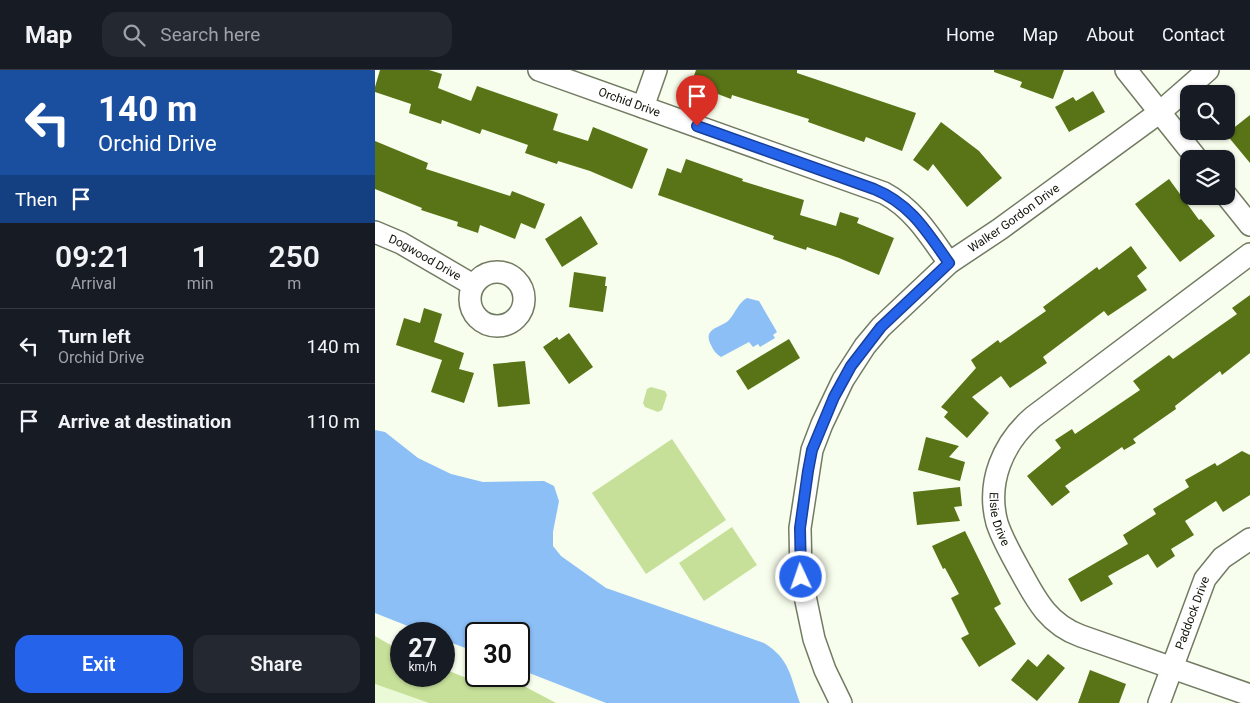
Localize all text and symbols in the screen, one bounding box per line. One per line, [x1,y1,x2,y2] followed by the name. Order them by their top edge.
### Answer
[102,12,452,57] search box
[25,21,72,49] text: Map
[120,21,148,49] icon: search
[160,23,260,46] text: Search here
[946,24,995,45] text: Home
[1023,24,1058,45] text: Map
[1086,24,1134,45] text: About
[1162,24,1225,45] text: Contact
[676,75,718,126] pin
[683,82,711,110] icon: arrive
[597,85,662,120] street label: Orchid Drive
[1180,85,1235,205] map controls
[1180,85,1235,140] button: search
[98,89,197,130] text: 140 m
[15,90,80,155] icon: left
[98,131,217,156] text: Orchid Drive
[1180,150,1235,205] button: layers
[966,181,1062,255] street label: Walker Gordon Drive
[67,185,95,213] icon: arrive
[15,188,57,211] text: Then
[387,232,463,283] street label: Dogwood Drive
[55,239,132,274] text: 09:21
[192,239,209,274] text: 1
[269,239,320,274] text: 250
[71,274,116,293] text: Arrival
[187,274,214,293] text: min
[287,274,301,293] text: m
[58,325,131,348] text: Turn left
[15,332,43,360] icon: left
[307,335,360,358] text: 140 m
[58,348,144,367] text: Orchid Drive
[15,407,43,435] icon: arrive
[58,410,231,433] text: Arrive at destination
[307,410,360,433] text: 110 m
[987,492,1013,548] street label: Elsie Drive
[774,550,826,602] position arrow
[1172,575,1212,651] street label: Paddock Drive
[465,622,530,687] speed limit sign: 30
[408,634,437,663] text: 27
[15,635,183,693] button: Exit
[193,635,360,693] button: Share
[408,660,437,674] text: km/h

